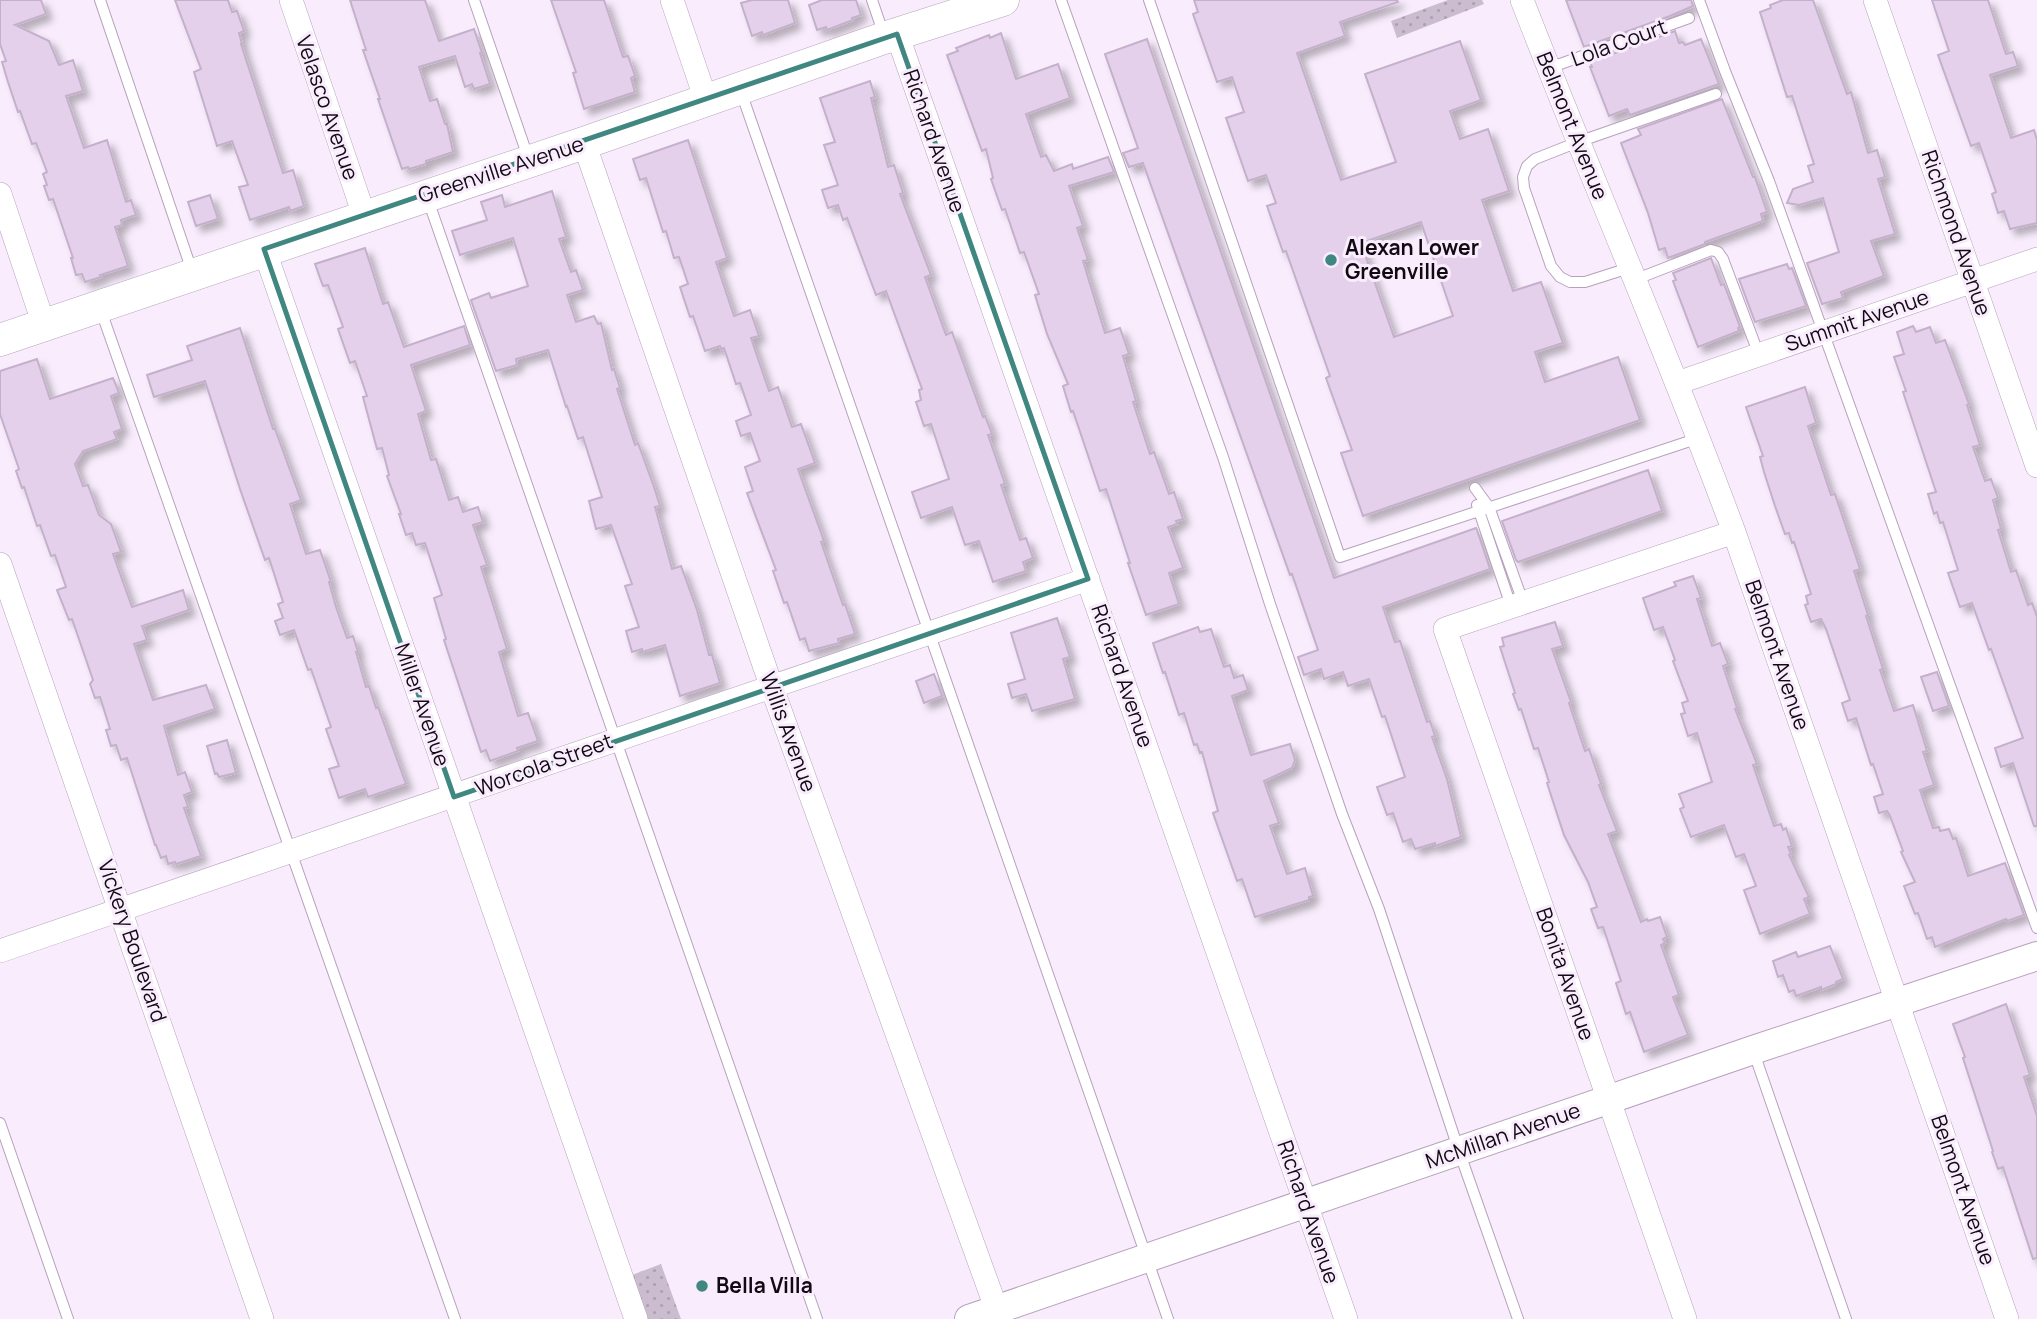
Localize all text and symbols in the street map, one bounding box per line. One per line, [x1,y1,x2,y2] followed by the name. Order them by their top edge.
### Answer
[1567,12,1670,72] street label: Lola Court
[290,32,366,184] street label: Velasco Avenue
[1531,48,1615,204] street label: Belmont Avenue
[897,65,973,216] street label: Richard Avenue
[414,129,587,209] street label: Greenville Avenue
[1915,146,1998,319] street label: Richmond Avenue
[1345,233,1479,285] place label: Alexan Lower Greenville
[1323,252,1339,268] marker: Alexan Lower Greenville
[1781,282,1932,358] street label: Summit Avenue
[1739,576,1817,734] street label: Belmont Avenue
[1085,600,1161,751] street label: Richard Avenue
[389,639,457,770] street label: Miller Avenue
[754,668,824,796] street label: Willis Avenue
[471,726,616,802] street label: Worcola Street
[92,856,174,1026] street label: Vickery Boulevard
[1530,903,1602,1044] street label: Bonita Avenue
[1422,1095,1584,1175] street label: McMillan Avenue
[1925,1111,2003,1269] street label: Belmont Avenue
[1271,1136,1347,1287] street label: Richard Avenue
[716,1271,813,1299] place label: Bella Villa
[694,1278,710,1294] marker: Bella Villa

